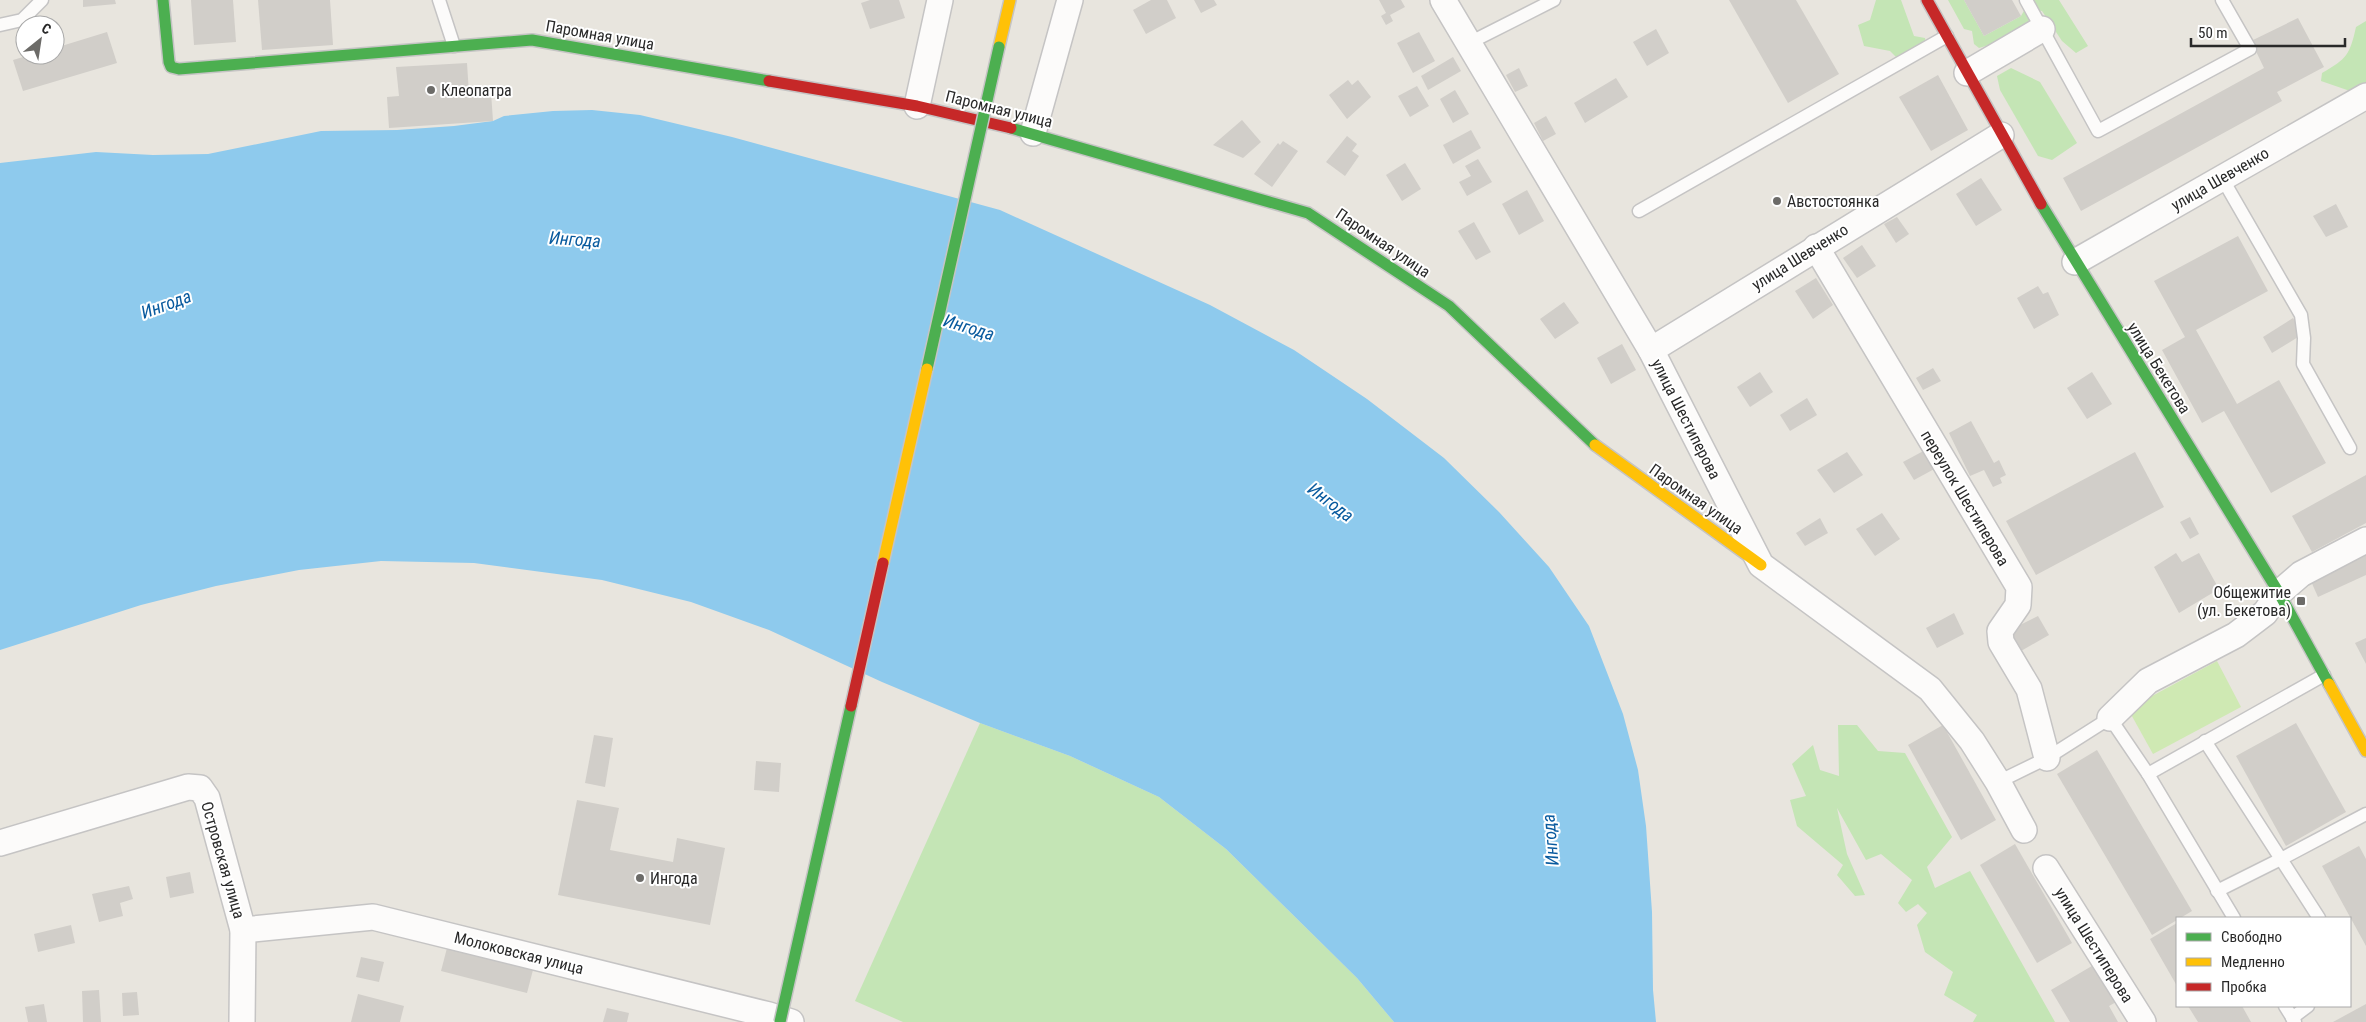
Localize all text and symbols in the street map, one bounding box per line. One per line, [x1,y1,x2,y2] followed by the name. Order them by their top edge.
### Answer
[15,15,65,65] north arrow
[2191,15,2345,47] scale bar
[544,16,656,54] street label: Паромная улица
[39,20,54,38] text: С
[2198,24,2228,42] text: 50 m
[441,81,512,100] place label: Клеопатра
[425,84,437,96] marker: Клеопатра
[943,87,1055,131] street label: Паромная улица
[2168,143,2272,215] street label: улица Шевченко
[1787,192,1879,211] place label: Австостоянка
[1771,195,1783,207] marker: Австостоянка
[1332,204,1434,282] street label: Паромная улица
[1748,220,1852,294] street label: улица Шевченко
[548,227,602,251] water label: Ингода
[138,285,194,323] water label: Ингода
[941,309,997,345] water label: Ингода
[2123,319,2195,417] street label: улица Бекетова
[1647,356,1725,482] street label: улица Шестиперова
[1917,427,2013,569] street label: переулок Шестиперова
[1646,460,1746,538] street label: Паромная улица
[1304,478,1358,526] water label: Ингода
[2197,583,2291,620] place label: Общежитие (ул. Бекетова)
[2295,595,2307,607] marker: Общежитие (ул. Бекетова)
[197,799,249,921] street label: Островская улица
[1537,813,1563,867] water label: Ингода
[650,869,698,888] place label: Ингода
[634,872,646,884] marker: Ингода
[2051,884,2137,1006] street label: улица Шестиперова
[2176,917,2351,1007] legend
[452,928,586,978] street label: Молоковская улица
[2221,928,2282,946] text: Свободно
[2221,953,2285,971] text: Медленно
[2221,978,2267,996] text: Пробка

